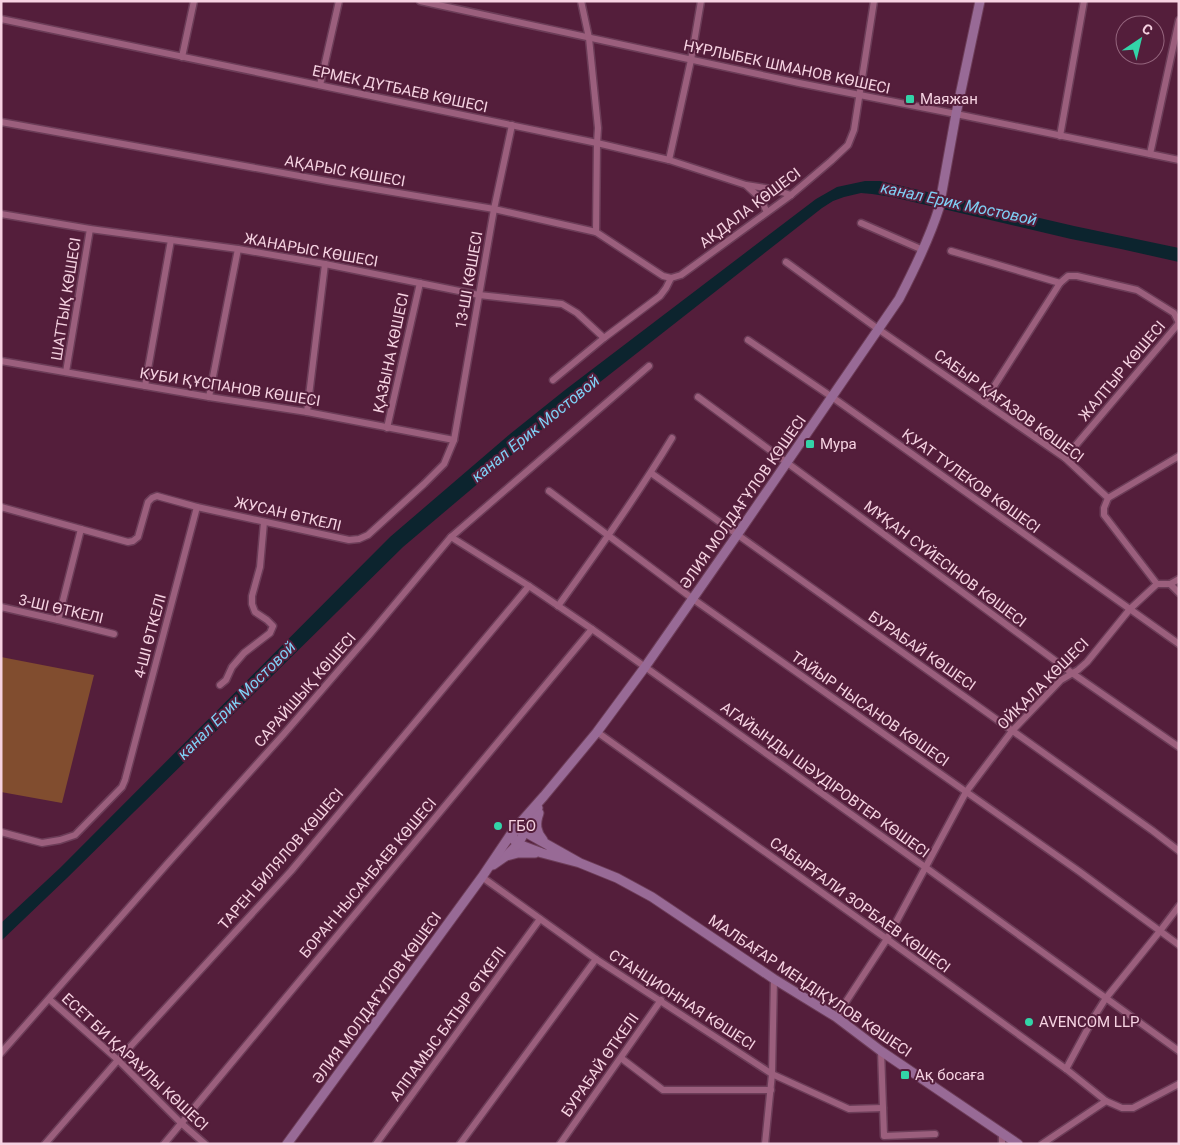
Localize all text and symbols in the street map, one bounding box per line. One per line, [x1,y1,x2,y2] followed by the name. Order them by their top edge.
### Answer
[1115,15,1165,65] north arrow
[1139,20,1156,39] text: С
[682,36,892,98] street label: НҰРЛЫБЕК ШМАНОВ КӨШЕСІ
[311,62,489,116] street label: ЕРМЕК ДҮТБАЕВ КӨШЕСI
[920,90,978,108] place label: Маяжан
[904,93,916,105] marker: Маяжан
[283,152,407,190] street label: АҚАРЫС КӨШЕСI
[696,164,804,252] street label: АҚДАЛА КӨШЕСІ
[879,178,1039,229] water label: канал Ерик Мостовой
[242,229,380,271] street label: ЖАНАРЫС КӨШЕСІ
[452,230,486,330] street label: 13-ШІ КӨШЕСI
[47,236,85,362] street label: ШАТТЫҚ КӨШЕСІ
[369,291,413,415] street label: ҚАЗЫНА КӨШЕСІ
[1075,317,1169,425] street label: ЖАЛТЫР КӨШЕСІ
[931,346,1087,466] street label: САБЫР ҚАҒАЗОВ КӨШЕСІ
[138,364,322,410] street label: КУБИ ҚҰСПАНОВ КӨШЕСI
[467,371,603,486] water label: канал Ерик Мостовой
[676,412,810,592] street label: ӘЛИЯ МОЛДАҒҰЛОВ КӨШЕСІ
[898,425,1044,537] street label: ҚУАТ ТҮЛЕКОВ КӨШЕСІ
[820,435,857,453] place label: Мура
[804,438,816,450] marker: Мура
[233,493,343,535] street label: ЖУСАН ӨТКЕЛІ
[860,497,1030,631] street label: МҰҚАН СҮЙЕСІНОВ КӨШЕСІ
[17,590,105,628] street label: 3-ШI ӨТКЕЛI
[130,592,170,680] street label: 4-ШI ӨТКЕЛI
[865,607,979,695] street label: БУРАБАЙ КӨШЕСI
[250,629,360,751] street label: САРАЙШЫҚ КӨШЕСІ
[994,635,1092,733] street label: ОЙҚАЛА КӨШЕСІ
[173,637,299,763] water label: канал Ерик Мостовой
[788,648,952,770] street label: ТАЙЫР НЫСАНОВ КӨШЕСI
[717,698,933,862] street label: АГАЙЫНДЫ ШӘУДІРОВТЕР КӨШЕСI
[215,785,347,933] street label: ТАРЕН БИЛЯЛОВ КӨШЕСІ
[296,794,440,962] street label: БОРАН НЫСАНБАЕВ КӨШЕСІ
[508,817,536,835] place label: ГБО
[492,820,504,832] marker: ГБО
[766,833,954,977] street label: САБЫРҒАЛИ ЗОРБАЕВ КӨШЕСІ
[309,909,445,1087] street label: ӘЛИЯ МОЛДАҒҰЛОВ КӨШЕСІ
[705,911,915,1061] street label: МАЛБАҒАР МЕҢДІҚҰЛОВ КӨШЕСІ
[386,943,510,1105] street label: АЛПАМЫС БАТЫР ӨТКЕЛІ
[605,946,759,1054] street label: СТАНЦИОННАЯ КӨШЕСІ
[58,989,212,1135] street label: ЕСЕТ БИ ҚАРАҰЛЫ КӨШЕСІ
[557,1010,643,1120] street label: БУРАБАЙ ӨТКЕЛІ
[1039,1013,1139,1031] place label: AVENCOM LLP
[1023,1016,1035,1028] marker: AVENCOM LLP
[915,1066,985,1084] place label: Ақ босаға
[899,1069,911,1081] marker: Ақ босаға

